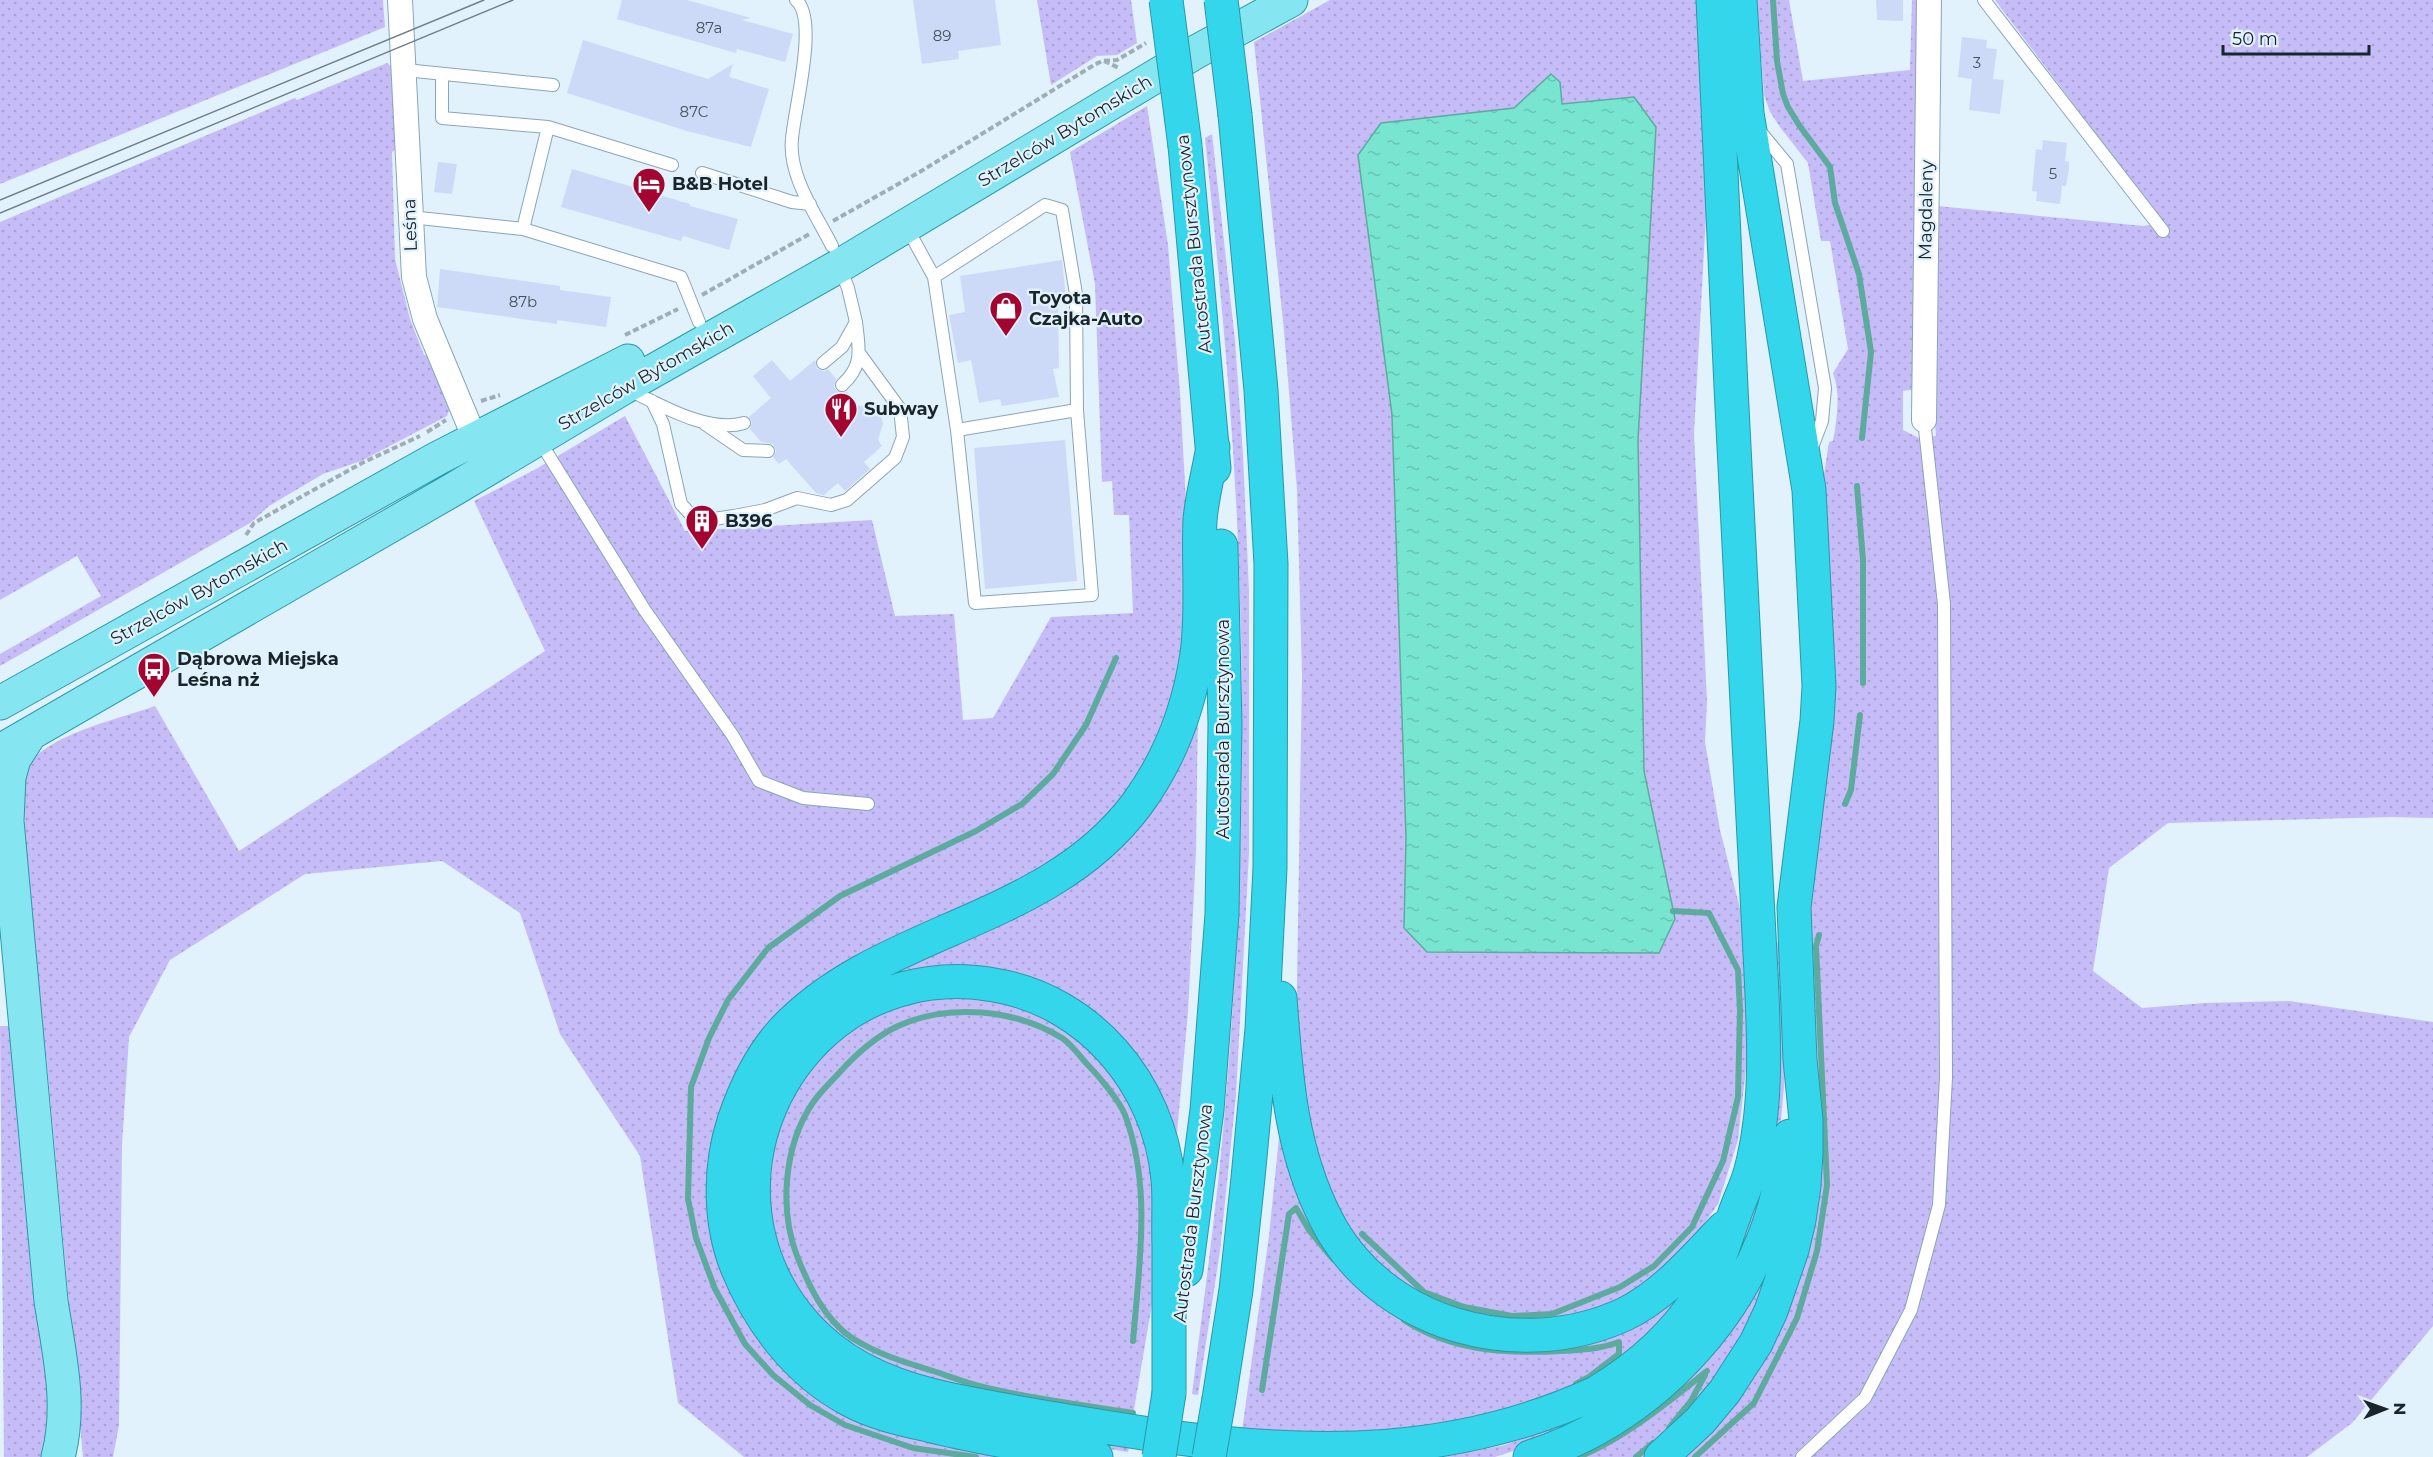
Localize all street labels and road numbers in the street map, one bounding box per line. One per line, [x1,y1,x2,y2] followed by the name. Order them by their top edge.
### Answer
[974,70,1156,192] street label: Strzelców Bytomskich
[1172,133,1216,355] street label: Autostrada Bursztynowa
[1914,159,1938,260] street label: Magdaleny
[398,198,422,252] street label: Leśna
[554,317,738,435] street label: Strzelców Bytomskich
[107,534,291,650] street label: Strzelców Bytomskich
[1212,619,1234,839] street label: Autostrada Bursztynowa
[1169,1102,1217,1324] street label: Autostrada Bursztynowa

